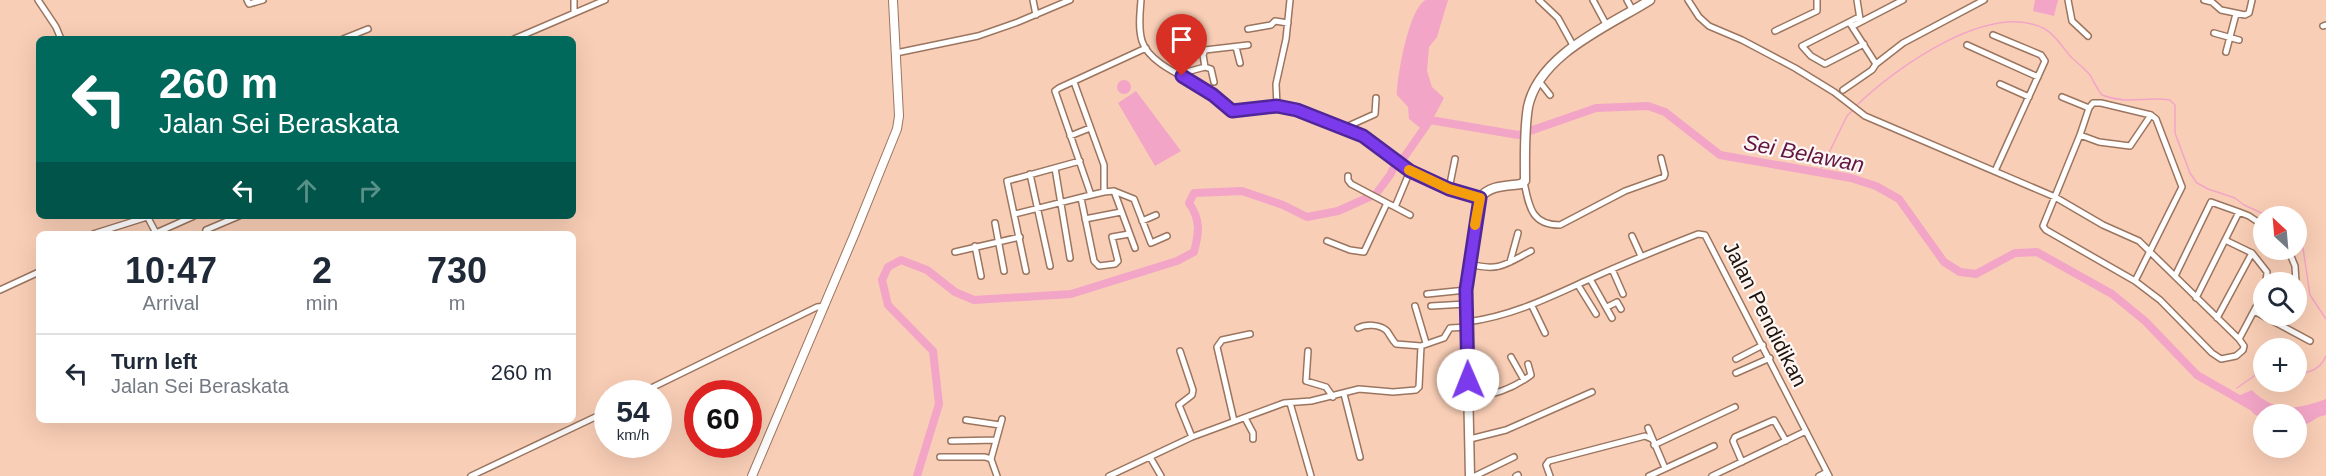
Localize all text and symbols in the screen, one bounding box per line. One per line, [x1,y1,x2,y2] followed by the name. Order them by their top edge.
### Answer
[1156,14,1207,76] pin
[1165,23,1198,56] icon: arrive
[60,60,138,138] icon: left
[159,60,278,107] text: 260 m
[159,109,399,139] text: Jalan Sei Beraskata
[1741,130,1866,177] water label: Sei Belawan
[227,174,260,207] icon: left
[290,174,323,207] icon: ahead
[353,174,386,207] icon: right
[2253,206,2307,260] north arrow
[2253,206,2307,458] map controls
[1719,237,1812,390] street label: Jalan Pendidikan
[125,250,217,291] text: 10:47
[312,250,332,291] text: 2
[427,250,487,291] text: 730
[2253,272,2307,326] button: search
[143,292,199,314] text: Arrival
[306,292,338,314] text: min
[449,292,465,314] text: m
[2253,338,2307,392] button: +
[1436,348,1500,412] position arrow
[111,349,197,374] text: Turn left
[60,357,93,390] icon: left
[491,360,552,385] text: 260 m
[111,375,289,397] text: Jalan Sei Beraskata
[684,380,762,458] speed limit sign: 60
[616,395,650,428] text: 54
[2253,404,2307,458] button: −
[617,426,649,443] text: km/h

